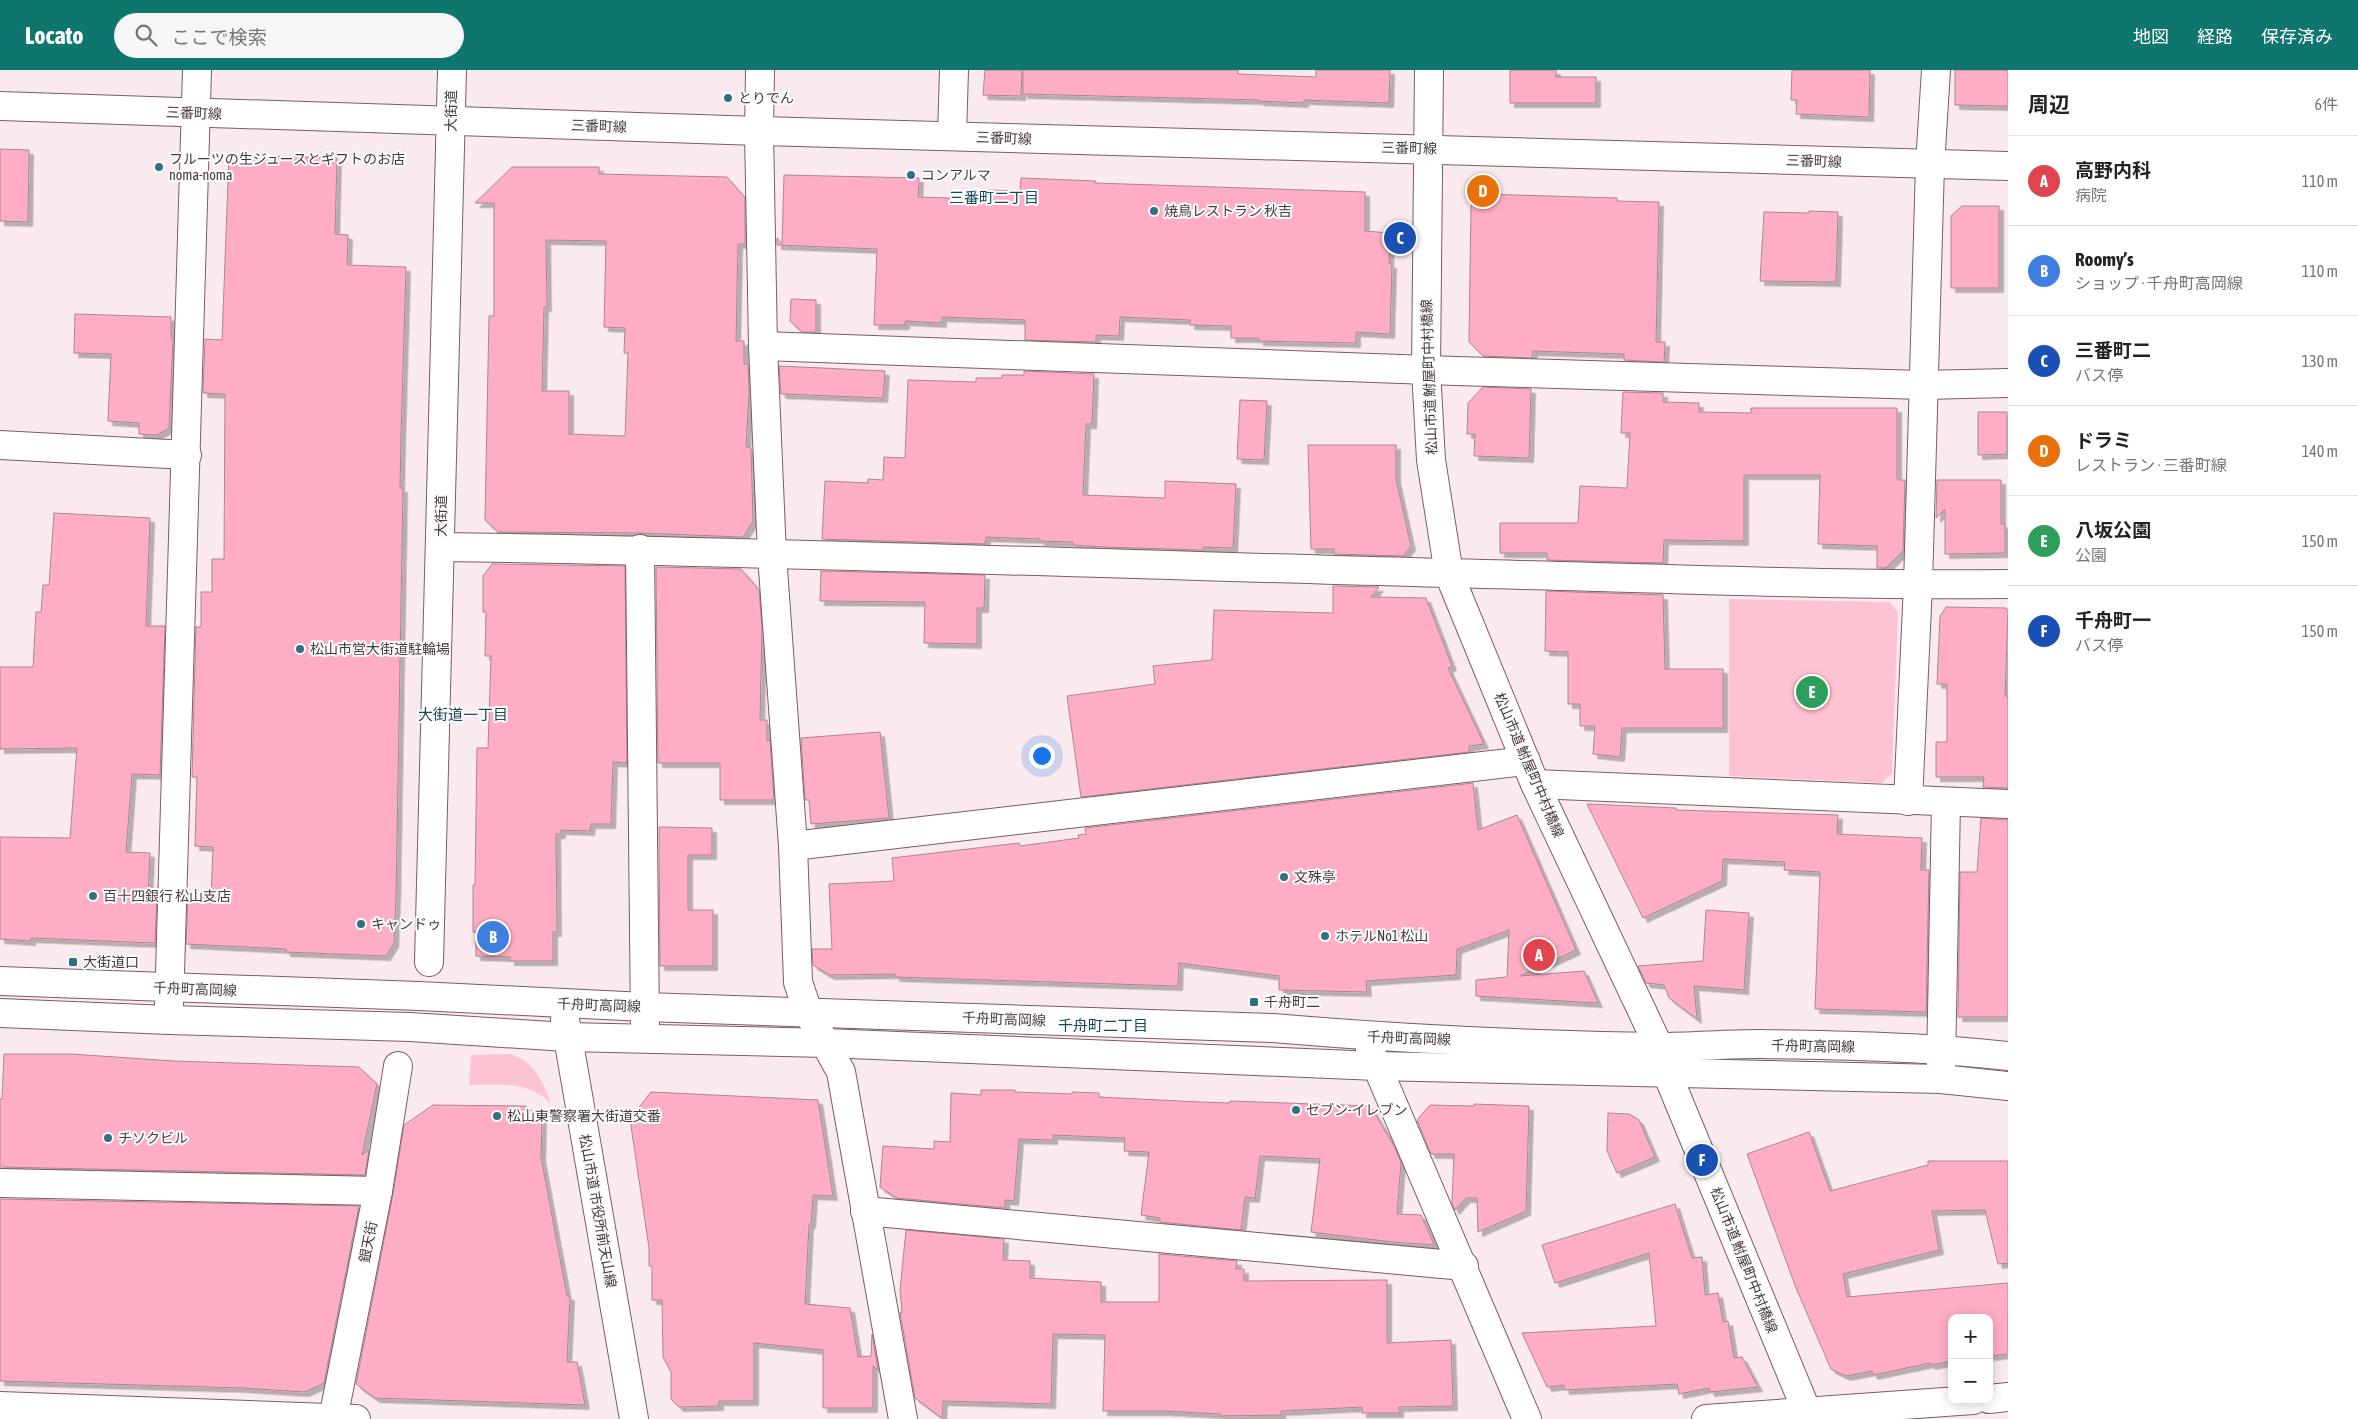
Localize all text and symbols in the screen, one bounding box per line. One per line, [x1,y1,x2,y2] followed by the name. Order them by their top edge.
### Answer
[114,13,464,58] search box
[132,21,160,49] icon: search
[25,22,84,49] text: Locato
[172,26,267,48] text: ここで検索
[2133,26,2169,47] text: 地図
[2197,26,2233,47] text: 経路
[2261,26,2333,47] text: 保存済み
[443,90,459,132] street label: 大街道
[738,90,794,106] place label: とりでん
[722,92,734,104] marker: とりでん
[2028,92,2070,116] text: 周辺
[2314,95,2338,113] text: 6件
[166,104,222,122] street label: 三番町線
[571,117,627,135] street label: 三番町線
[976,129,1032,147] street label: 三番町線
[1381,140,1437,156] street label: 三番町線
[169,151,405,183] place label: フルーツの生ジュースとギフトのお店 noma-noma
[1786,152,1842,170] street label: 三番町線
[2075,159,2151,181] text: 高野内科
[153,161,165,173] marker: フルーツの生ジュースとギフトのお店 noma-noma
[921,167,991,183] place label: コンアルマ
[905,169,917,181] marker: コンアルマ
[1467,172,1499,210] pin: D
[2040,172,2048,190] text: A
[2302,172,2338,190] text: 110 m
[2075,186,2107,204] text: 病院
[949,189,1039,206] district label: 三番町二丁目
[1164,203,1292,219] place label: 焼鳥レストラン 秋吉
[1148,205,1160,217] marker: 焼鳥レストラン 秋吉
[1384,219,1416,257] pin: C
[2075,248,2134,270] text: Roomy’s
[2040,262,2048,280] text: B
[2302,262,2338,280] text: 110 m
[2075,274,2243,292] text: ショップ · 千舟町高岡線
[1418,299,1440,455] street label: 松山市道 鮒屋町中村橋線
[2075,339,2151,361] text: 三番町二
[2040,352,2048,370] text: C
[2302,352,2338,370] text: 130 m
[2075,366,2123,384] text: バス停
[2075,429,2132,451] text: ドラミ
[2040,442,2048,460] text: D
[2302,442,2338,460] text: 140 m
[2075,456,2227,474] text: レストラン · 三番町線
[433,495,449,537] street label: 大街道
[2075,519,2151,541] text: 八坂公園
[2041,532,2047,550] text: E
[2302,532,2338,550] text: 150 m
[2075,546,2107,564] text: 公園
[2075,609,2151,631] text: 千舟町一
[2041,622,2047,640] text: F
[2302,622,2338,640] text: 150 m
[2075,636,2123,654] text: バス停
[310,641,450,657] place label: 松山市営大街道駐輪場
[294,643,306,655] marker: 松山市営大街道駐輪場
[1796,673,1828,711] pin: E
[1491,690,1567,840] street label: 松山市道 鮒屋町中村橋線
[418,706,508,723] district label: 大街道一丁目
[1029,743,1055,769] your location
[1294,869,1336,885] place label: 文殊亭
[1278,871,1290,883] marker: 文殊亭
[103,888,231,904] place label: 百十四銀行 松山支店
[87,890,99,902] marker: 百十四銀行 松山支店
[371,916,441,932] place label: キャンドゥ
[355,918,367,930] marker: キャンドゥ
[477,918,509,956] pin: B
[1335,928,1428,944] place label: ホテルNo1 松山
[1319,930,1331,942] marker: ホテルNo1 松山
[1523,936,1555,974] pin: A
[83,954,139,970] place label: 大街道口
[67,956,79,968] marker: 大街道口
[153,980,237,998] street label: 千舟町高岡線
[1264,994,1320,1010] place label: 千舟町二
[557,996,641,1014] street label: 千舟町高岡線
[1248,996,1260,1008] marker: 千舟町二
[962,1010,1046,1028] street label: 千舟町高岡線
[1058,1017,1148,1034] district label: 千舟町二丁目
[1367,1029,1451,1047] street label: 千舟町高岡線
[1771,1037,1855,1055] street label: 千舟町高岡線
[1306,1102,1408,1118] place label: セブン-イレブン
[1290,1104,1302,1116] marker: セブン-イレブン
[507,1108,661,1124] place label: 松山東警察署大街道交番
[491,1110,503,1122] marker: 松山東警察署大街道交番
[118,1130,188,1146] place label: チソクビル
[102,1132,114,1144] marker: チソクビル
[577,1133,619,1289] street label: 松山市道 市役所前天山線
[1686,1141,1718,1179] pin: F
[1707,1185,1781,1335] street label: 松山市道 鮒屋町中村橋線
[356,1220,380,1264] street label: 銀天街
[1948,1314,1993,1404] map controls
[1948,1314,1993,1359] button: +
[1948,1359,1993,1404] button: −

